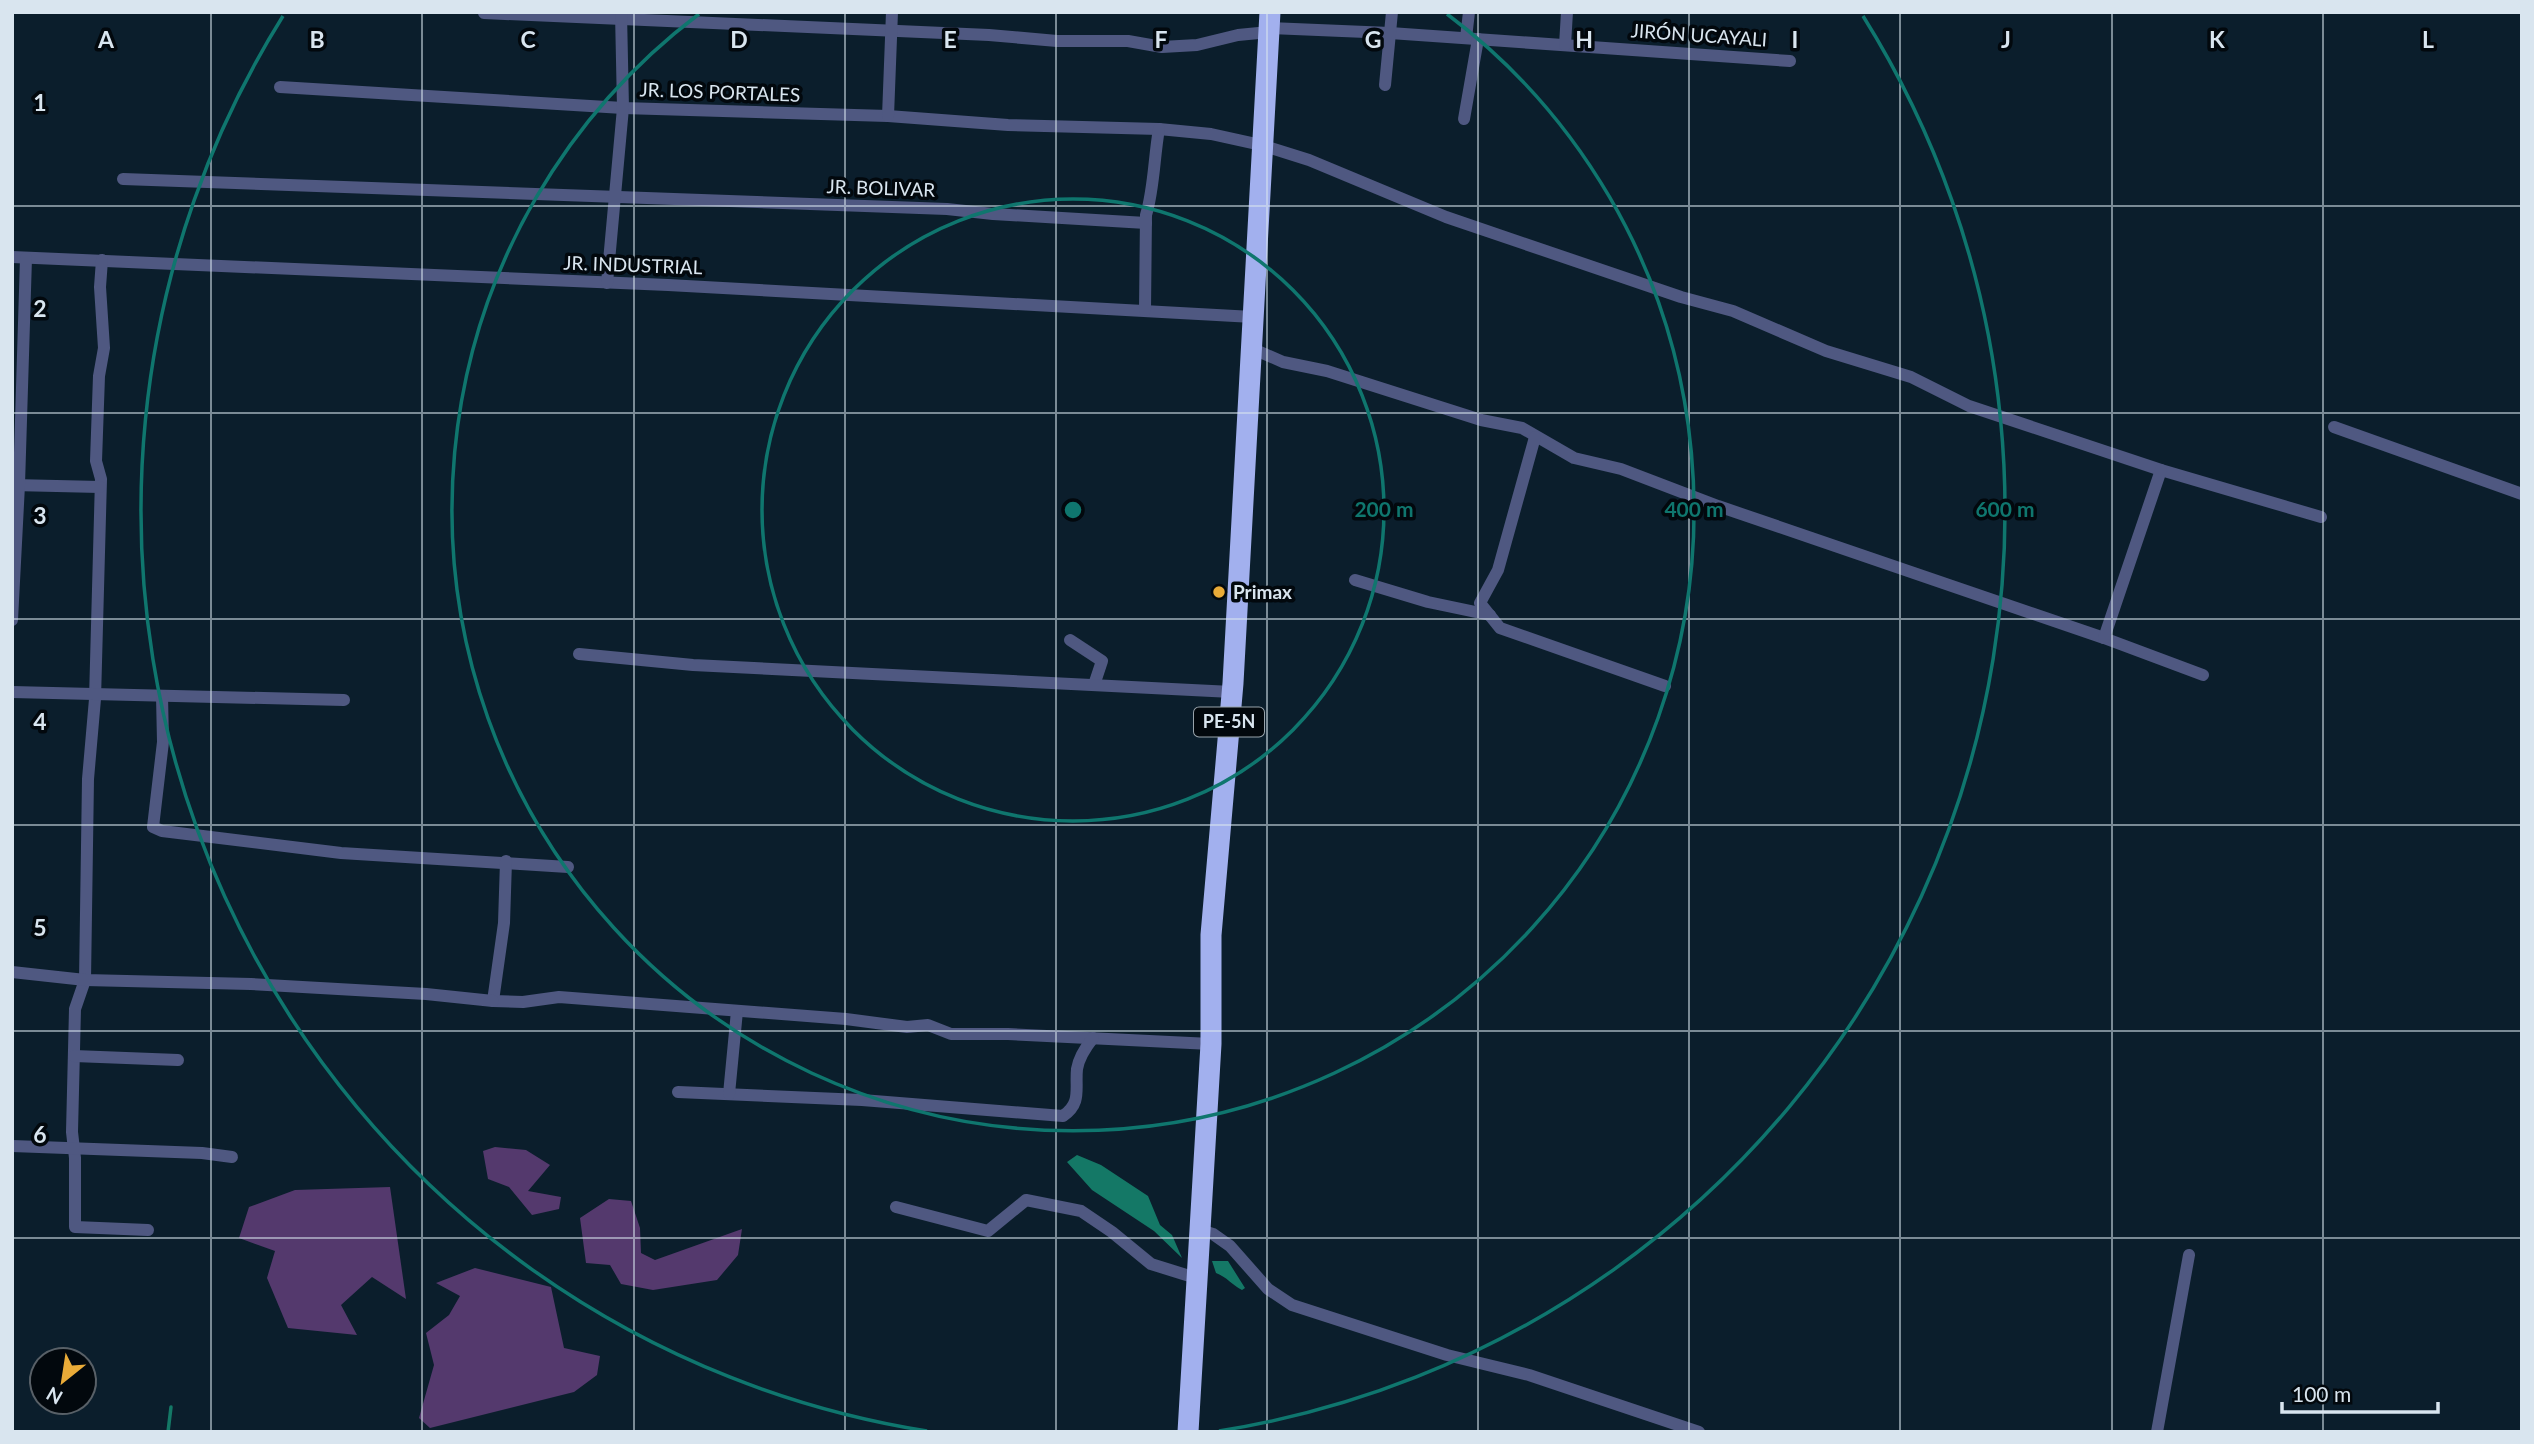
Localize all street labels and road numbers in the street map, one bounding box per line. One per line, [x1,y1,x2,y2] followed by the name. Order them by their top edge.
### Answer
[1630,18,1768,51] street label: JIRÓN UCAYALI
[639,77,801,106] street label: JR. LOS PORTALES
[826,174,936,201] street label: JR. BOLIVAR
[563,251,703,278] street label: JR. INDUSTRIAL
[1194,708,1264,736] road number: PE-5N

